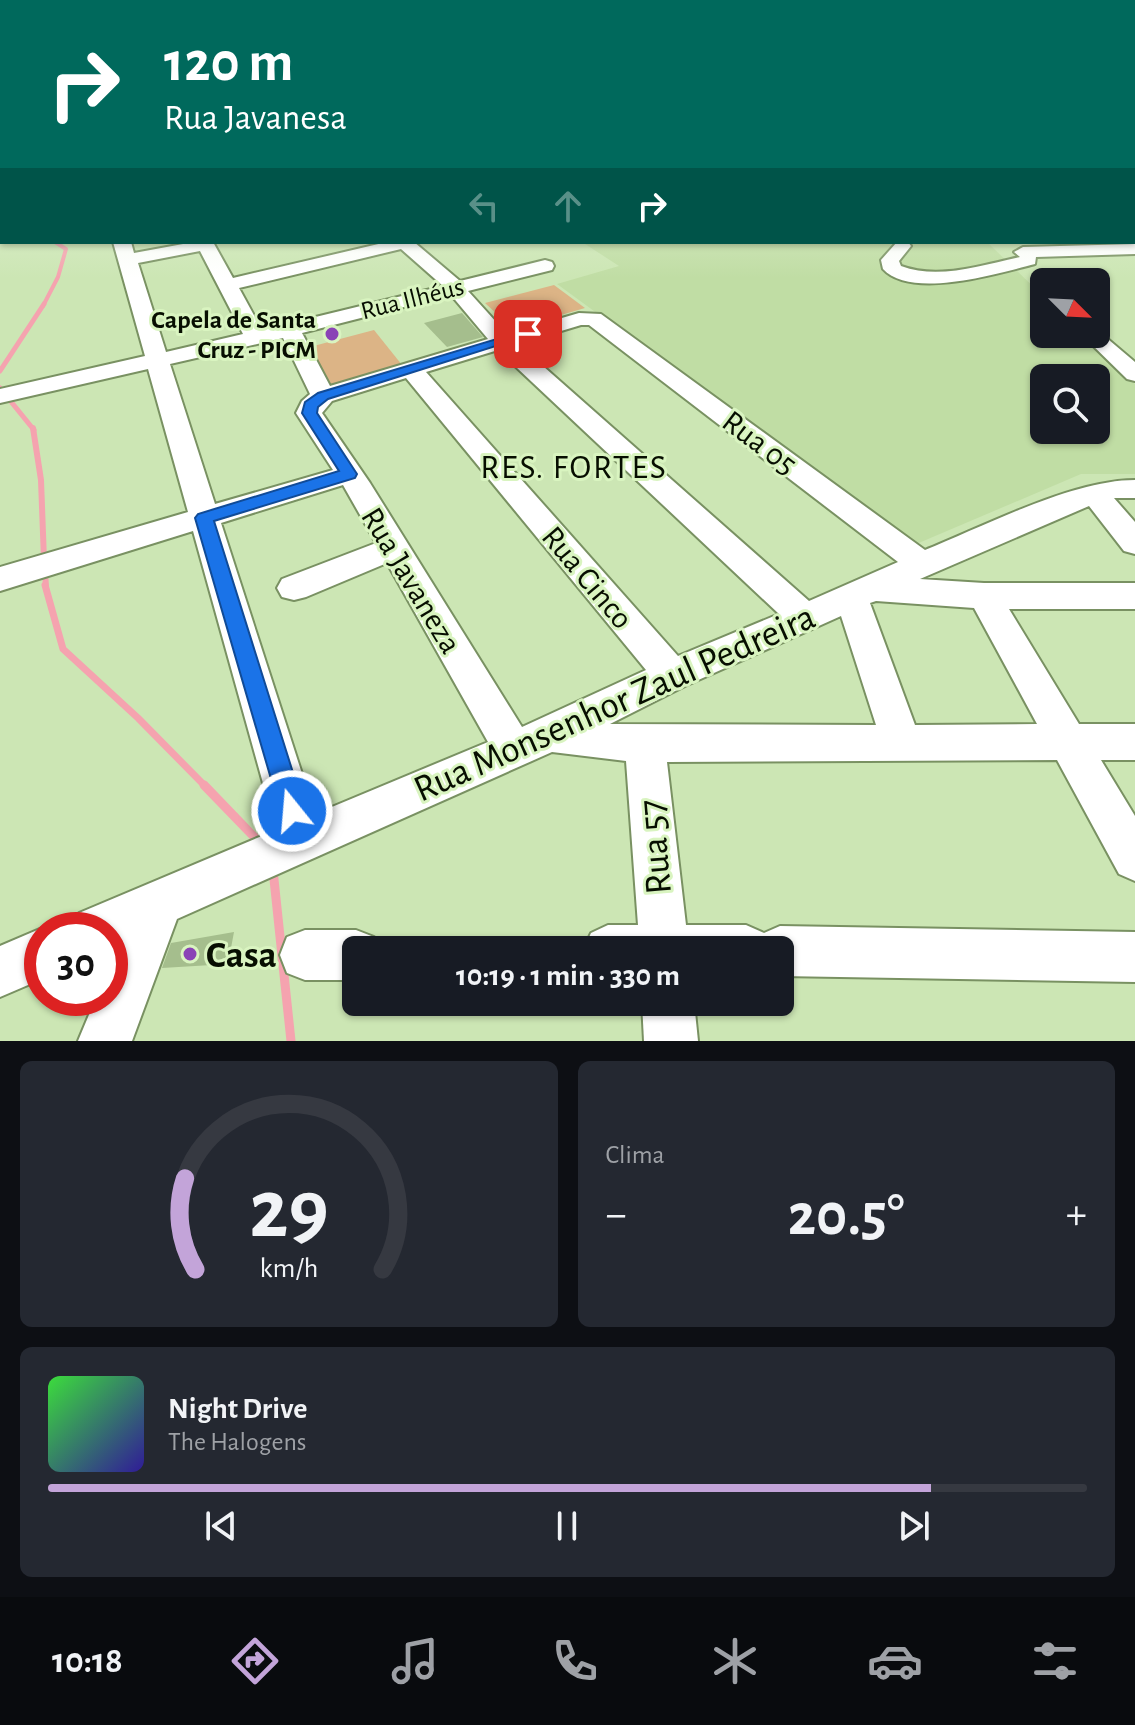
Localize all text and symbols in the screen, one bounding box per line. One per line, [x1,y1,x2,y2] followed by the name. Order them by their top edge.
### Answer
[32,32,136,136] icon: right
[164,35,293,91] text: 120 m
[164,100,347,136] text: Rua Javanesa
[462,184,506,228] icon: left
[546,184,590,228] icon: ahead
[630,184,674,228] icon: right
[1030,268,1110,348] north arrow
[1030,268,1110,444] map controls
[358,274,466,324] street label: Rua Ilhéus
[494,300,562,368] pin
[151,307,316,363] place label: Capela de Santa Cruz - PICM
[506,312,550,356] icon: arrive
[323,325,341,343] marker: Capela de Santa Cruz - PICM
[1030,364,1110,444] button: search
[716,405,802,481] street label: Rua 05
[480,451,668,485] district label: RES. FORTES
[355,502,467,659] street label: Rua Javaneza
[536,520,639,635] street label: Rua Cinco
[408,598,821,810] street label: Rua Monsenhor Zaul Pedreira
[250,769,334,853] position arrow
[633,798,679,896] street label: Rua 57
[24,912,128,1016] speed limit sign: 30
[206,937,277,975] place label: Casa
[181,945,199,963] marker: Casa
[456,961,680,991] text: 10:19 · 1 min · 330 m
[606,1142,665,1168] text: Clima
[249,1169,328,1253] text: 29
[788,1186,905,1246] text: 20.5°
[606,1193,627,1237] text: −
[1066,1193,1087,1237] text: +
[259,1254,318,1283] text: km/h
[168,1394,307,1424] text: Night Drive
[168,1429,306,1455] text: The Halogens
[199,1504,243,1548] icon: previous
[545,1504,589,1548] icon: pause
[892,1504,936,1548] icon: next
[227,1633,283,1689] icon: directions
[387,1633,443,1689] icon: music
[547,1633,603,1689] icon: phone
[707,1633,763,1689] icon: climate
[867,1633,923,1689] icon: car
[1027,1633,1083,1689] icon: filters
[52,1643,123,1679] text: 10:18

